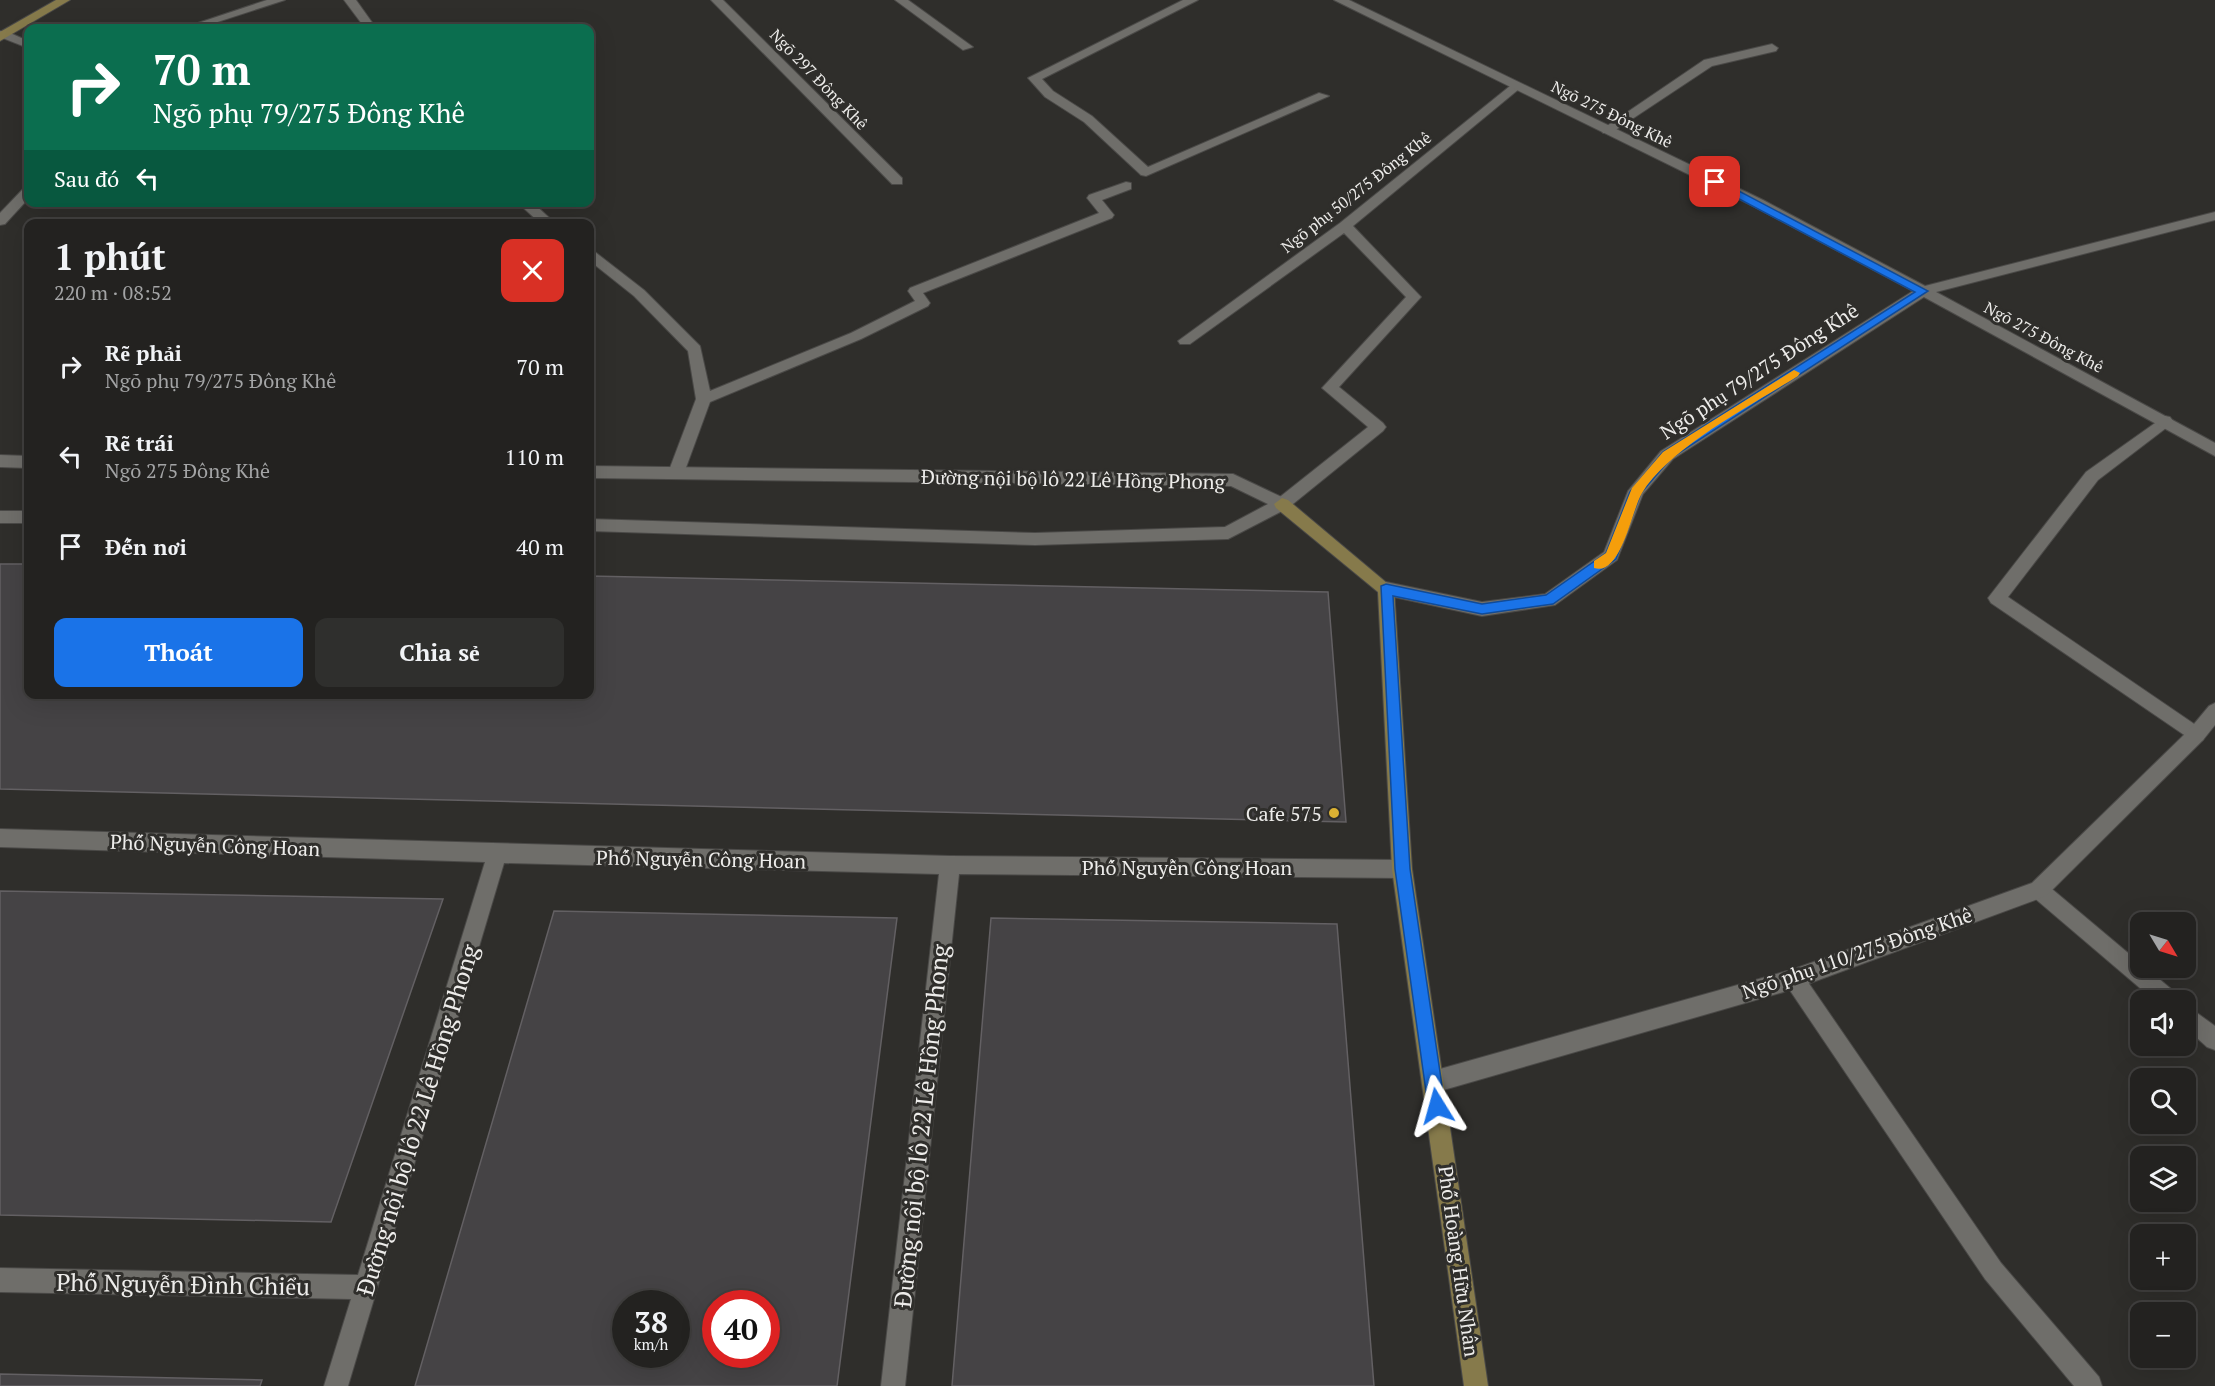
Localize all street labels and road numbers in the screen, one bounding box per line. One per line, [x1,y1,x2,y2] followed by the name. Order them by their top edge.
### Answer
[765,24,873,134] street label: Ngõ 297 Đông Khê
[1548,75,1676,153] street label: Ngõ 275 Đông Khê
[1276,126,1436,258] street label: Ngõ phụ 50/275 Đông Khê
[1981,296,2107,378] street label: Ngõ 275 Đông Khê
[1655,297,1863,445] street label: Ngõ phụ 79/275 Đông Khê
[921,463,1226,495] street label: Đường nội bộ lô 22 Lê Hồng Phong
[109,828,321,862] street label: Phố Nguyễn Công Hoan
[596,844,806,874] street label: Phố Nguyễn Công Hoan
[1082,854,1292,881] street label: Phố Nguyễn Công Hoan
[1738,901,1976,1005] street label: Ngõ phụ 110/275 Đông Khê
[348,940,486,1299] street label: Đường nội bộ lô 22 Lê Hồng Phong
[886,942,956,1309] street label: Đường nội bộ lô 22 Lê Hồng Phong
[1432,1164,1486,1358] street label: Phố Hoàng Hữu Nhân
[56,1266,310,1302] street label: Phố Nguyễn Đình Chiểu

